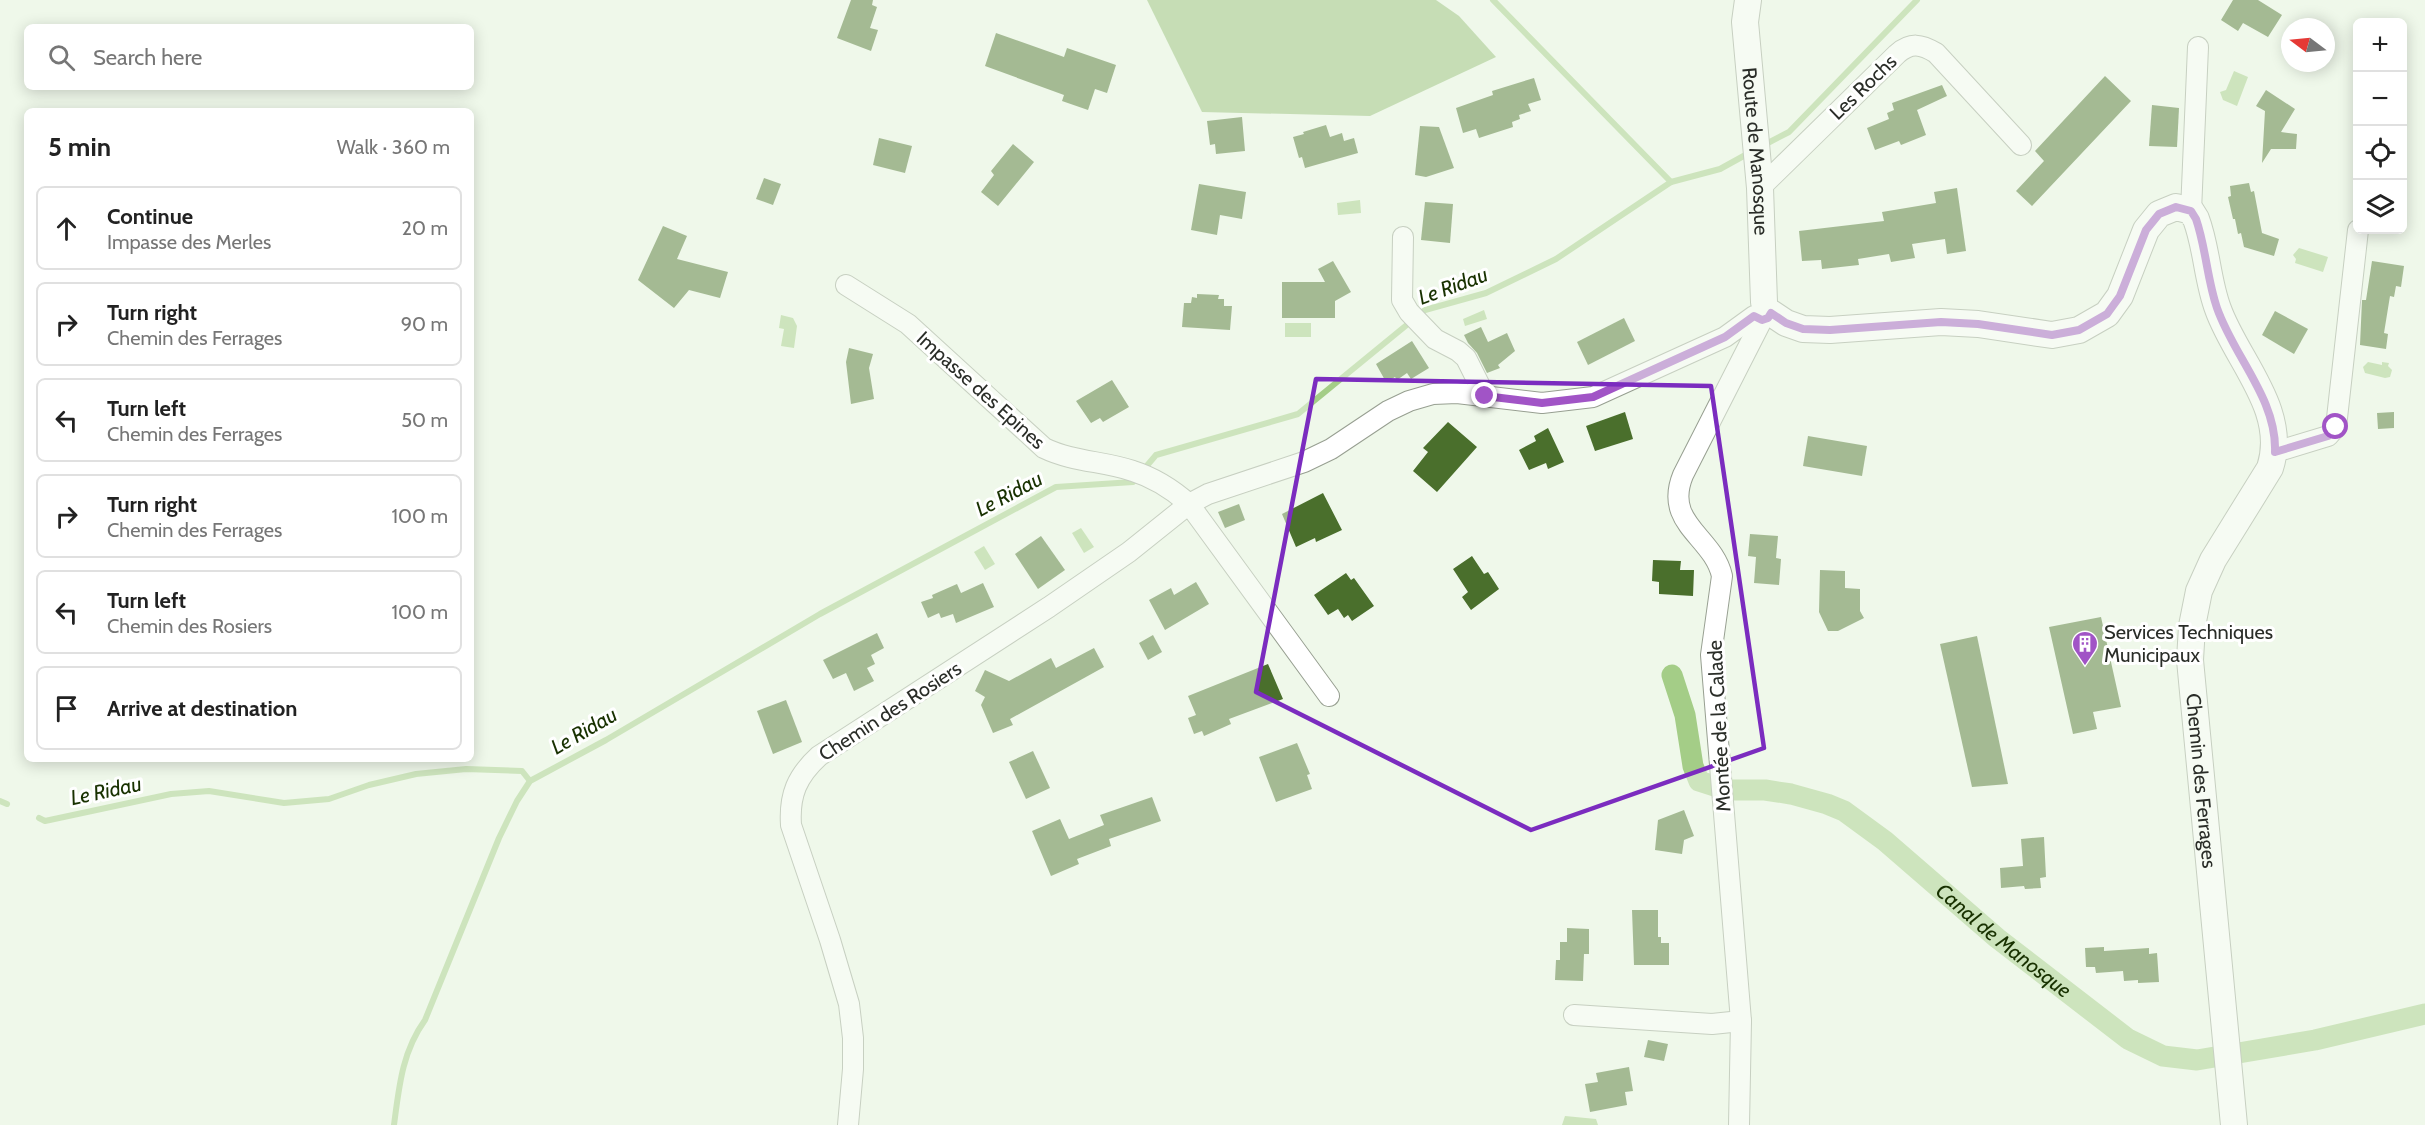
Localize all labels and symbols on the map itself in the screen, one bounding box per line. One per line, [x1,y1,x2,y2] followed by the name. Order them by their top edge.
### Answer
[2281,18,2335,72] north arrow
[1825,49,1901,125] street label: Les Rochs
[1737,66,1774,236] street label: Route de Manosque
[1415,261,1491,310] water label: Le Ridau
[912,326,1050,454] street label: Impasse des Epines
[1471,382,1497,408] route end
[2322,413,2348,439] route start
[971,466,1046,522] water label: Le Ridau
[2104,620,2273,667] place label: Services Techniques Municipaux
[2070,629,2100,667] building icon: Services Techniques Municipaux
[1703,640,1735,812] street label: Montée de la Calade
[814,656,966,766] street label: Chemin des Rosiers
[2181,692,2222,869] street label: Chemin des Ferrages
[546,702,621,759] water label: Le Ridau
[68,771,144,810] water label: Le Ridau
[1931,878,2077,1003] water label: Canal de Manosque

